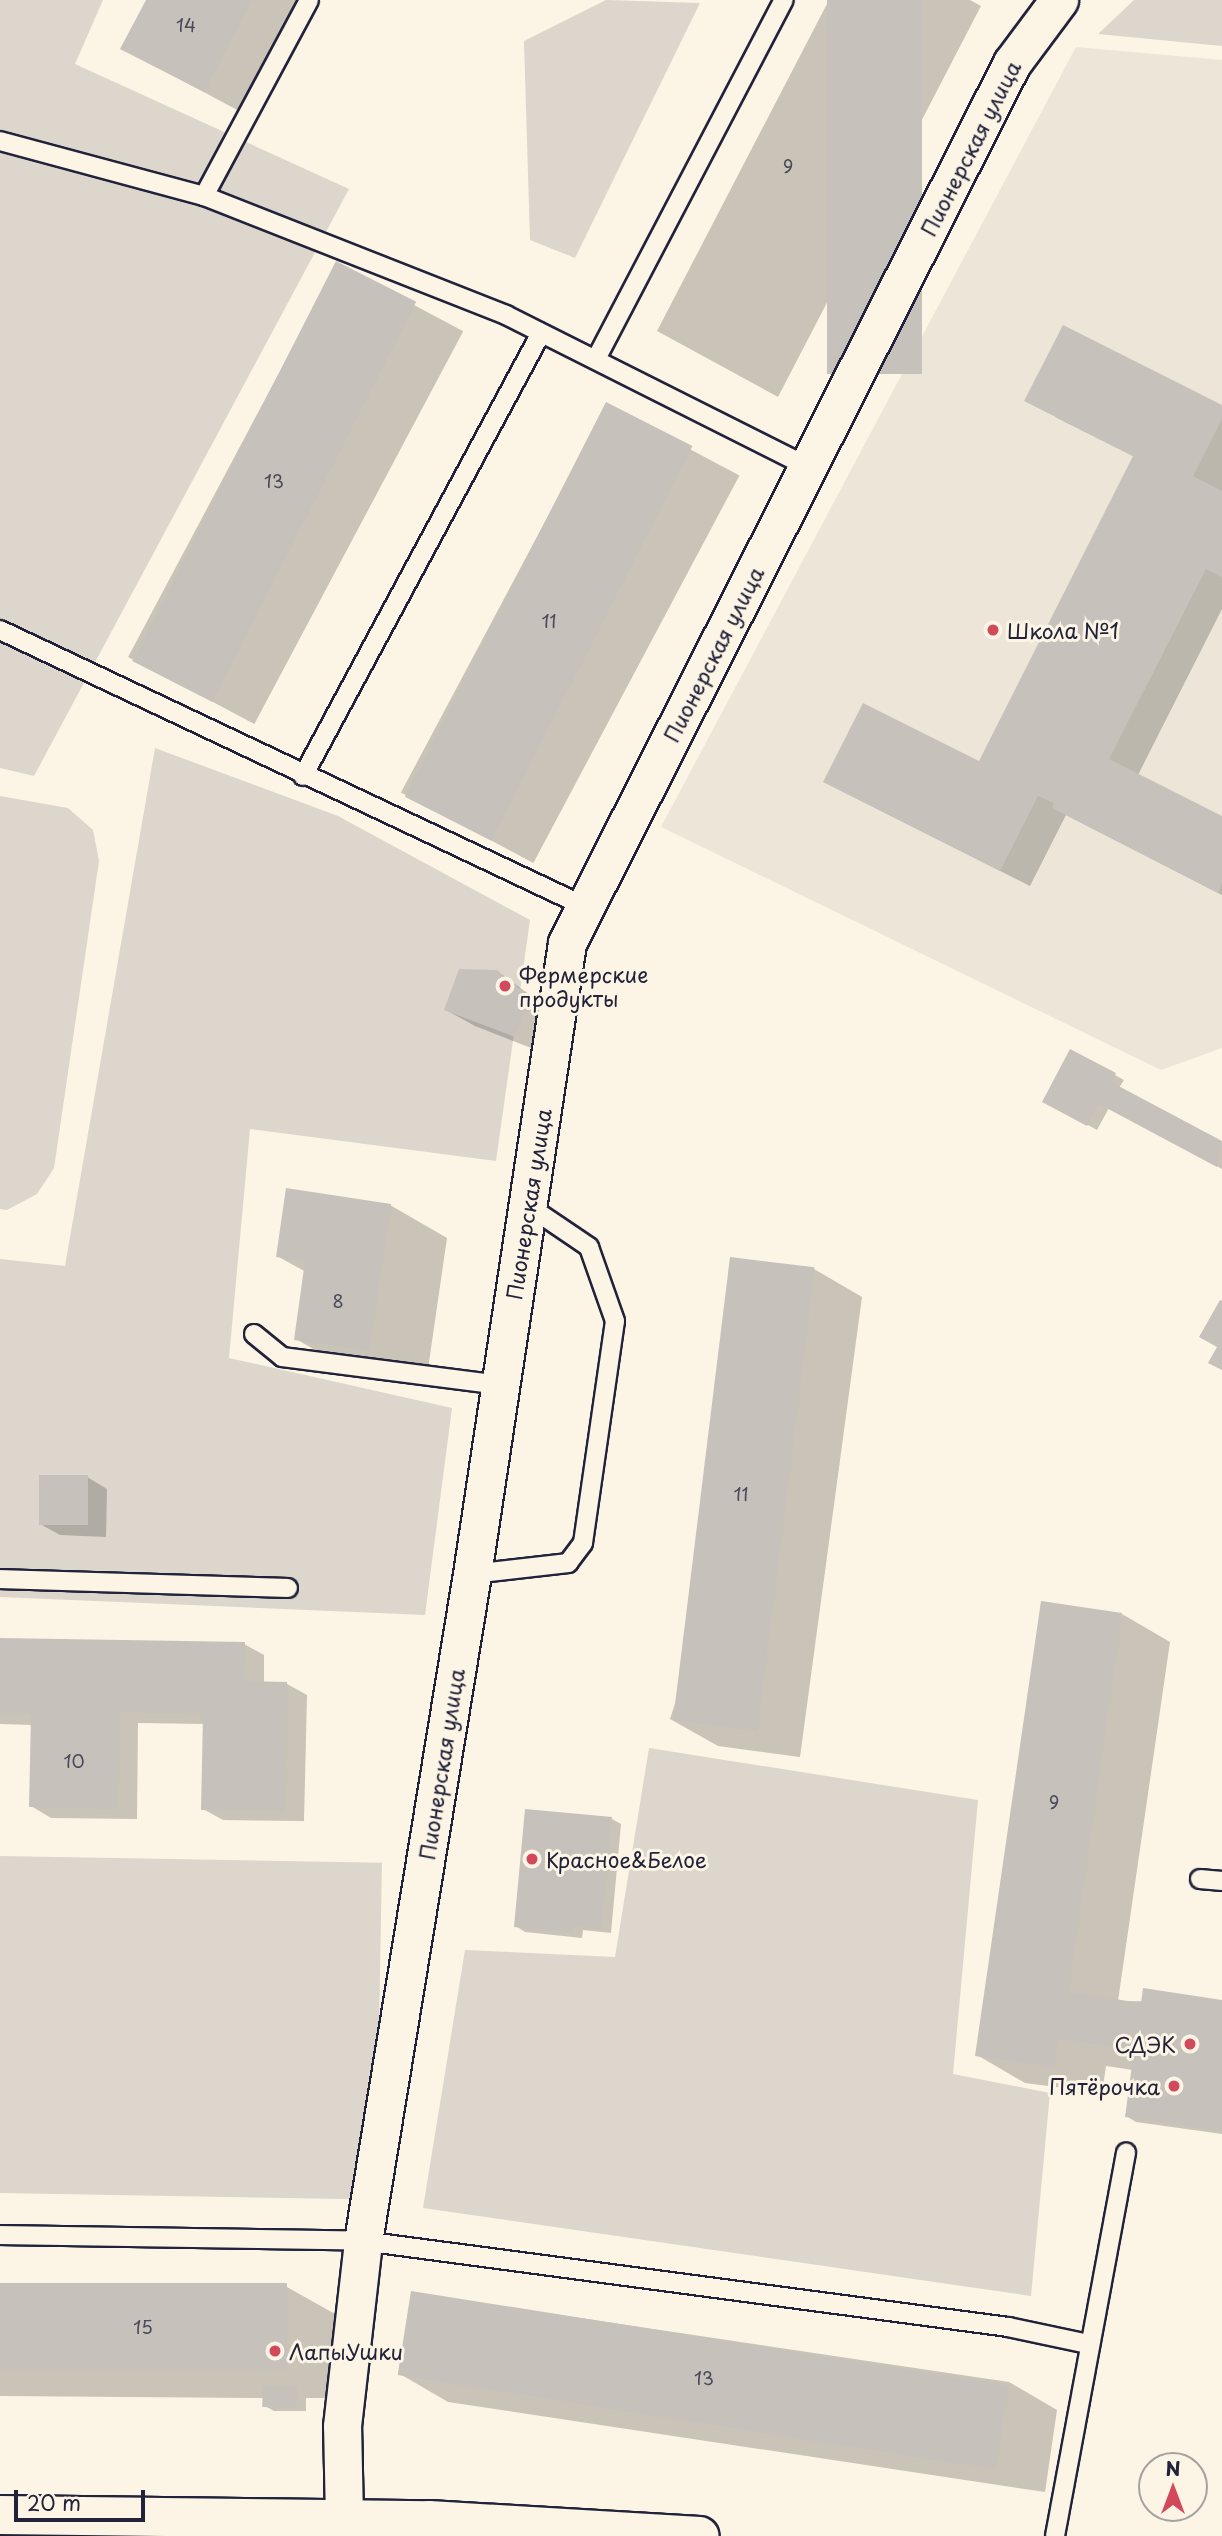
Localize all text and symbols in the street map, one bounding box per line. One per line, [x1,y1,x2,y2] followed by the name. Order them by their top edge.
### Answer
[176,14,196,36] house number: 14
[915,56,1025,240] street label: Пионерская улица
[783,155,793,177] house number: 9
[264,470,284,492] house number: 13
[658,562,768,746] street label: Пионерская улица
[541,610,557,632] house number: 11
[1007,617,1120,643] place label: Школа №1
[985,622,1001,638] marker: Школа №1
[519,961,648,1011] place label: Фермерские продукты
[497,978,513,994] marker: Фермерские продукты
[500,1106,556,1302] street label: Пионерская улица
[332,1290,344,1312] house number: 8
[733,1483,749,1505] house number: 11
[413,1666,469,1862] street label: Пионерская улица
[63,1750,85,1772] house number: 10
[1049,1791,1059,1813] house number: 9
[546,1846,707,1872] place label: Красное&Белое
[524,1851,540,1867] marker: Красное&Белое
[1114,2031,1176,2057] place label: СДЭК
[1182,2036,1198,2052] marker: СДЭК
[1049,2073,1160,2099] place label: Пятёрочка
[1166,2078,1182,2094] marker: Пятёрочка
[133,2316,153,2338] house number: 15
[289,2338,403,2364] place label: ЛапыУшки
[267,2343,283,2359] marker: ЛапыУшки
[694,2367,714,2389] house number: 13
[1138,2452,1208,2522] north arrow
[1165,2454,1181,2482] text: N
[18,2476,149,2520] scale bar
[27,2486,81,2518] text: 20 m

